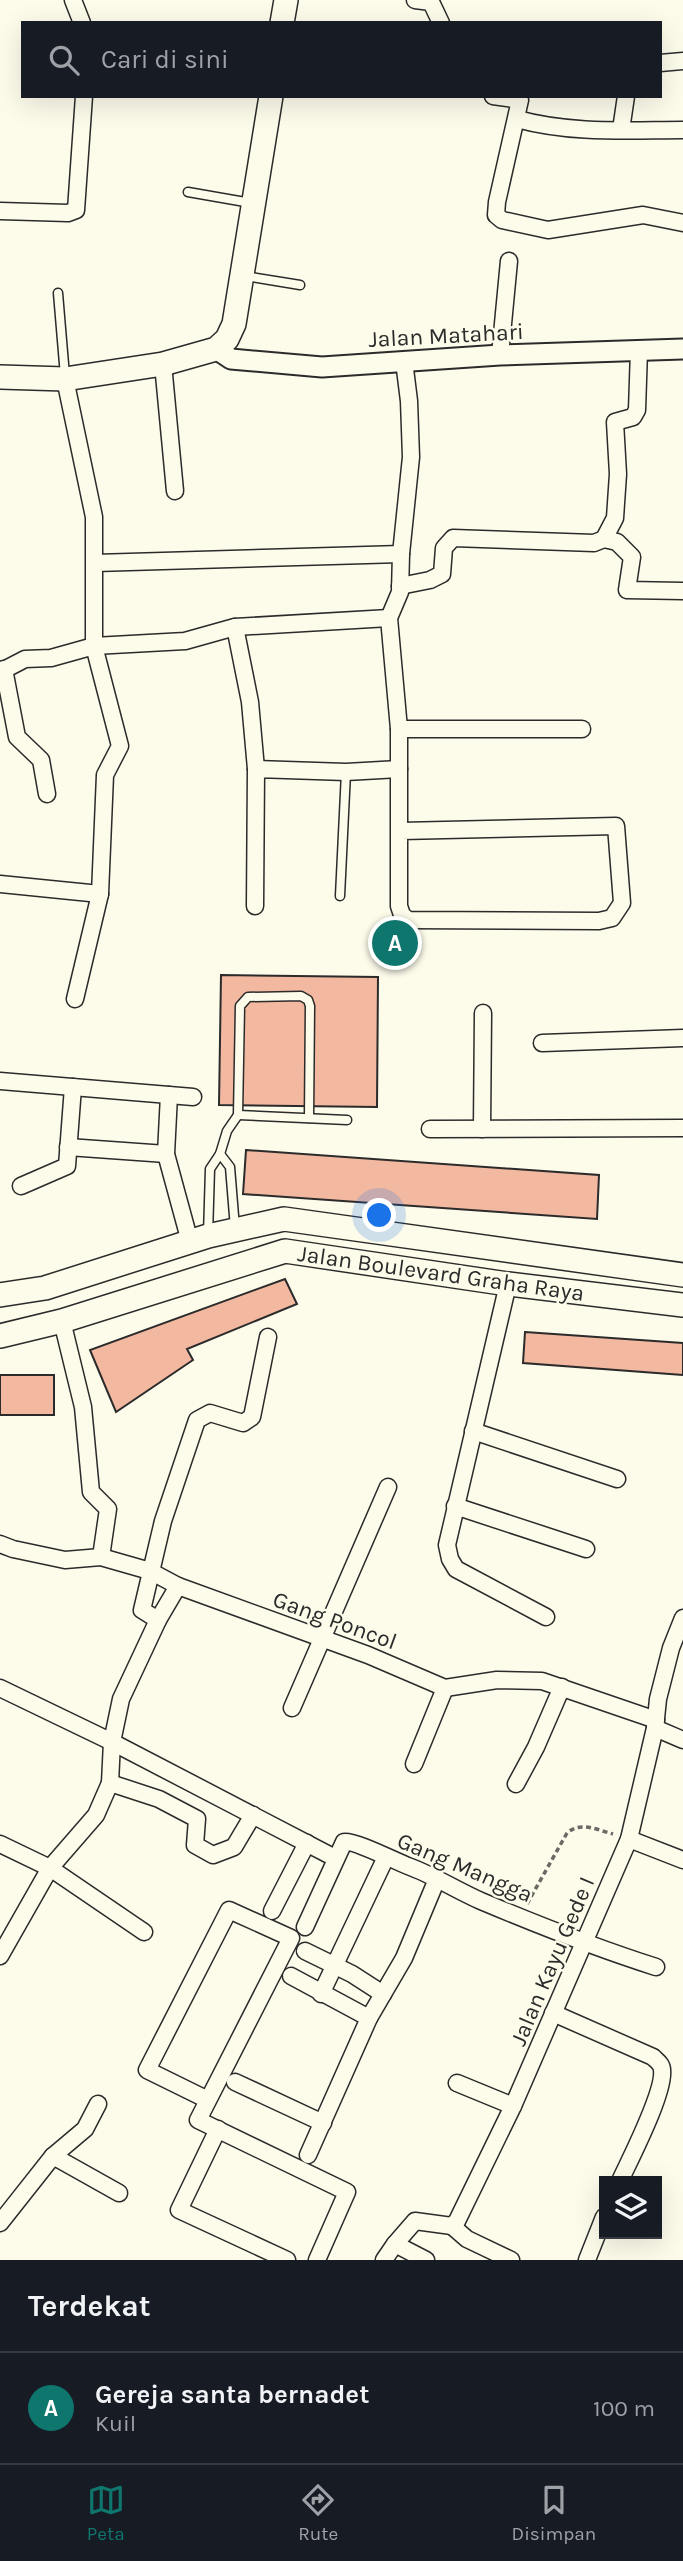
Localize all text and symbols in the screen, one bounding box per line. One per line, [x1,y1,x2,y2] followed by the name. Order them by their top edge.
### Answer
[21,21,662,98] search box
[45,41,83,79] icon: search
[101,44,229,75] text: Cari di sini
[368,318,524,353] street label: Jalan Matahari
[372,917,418,969] pin: A
[362,1198,396,1232] your location
[296,1240,586,1307] street label: Jalan Boulevard Graha Raya
[269,1586,400,1655] street label: Gang Poncol
[393,1827,537,1908] street label: Gang Mangga
[505,1873,600,2050] street label: Jalan Kayu Gede I
[599,2176,662,2239] map controls
[599,2176,662,2239] button: layers
[28,2288,151,2324] text: Terdekat
[95,2379,369,2410] text: Gereja santa bernadet
[44,2395,58,2422] text: A
[593,2395,655,2422] text: 100 m
[95,2410,136,2437] text: Kuil
[87,2481,125,2545] tab: Peta
[298,2481,338,2545] tab: Rute
[512,2481,596,2545] tab: Disimpan

